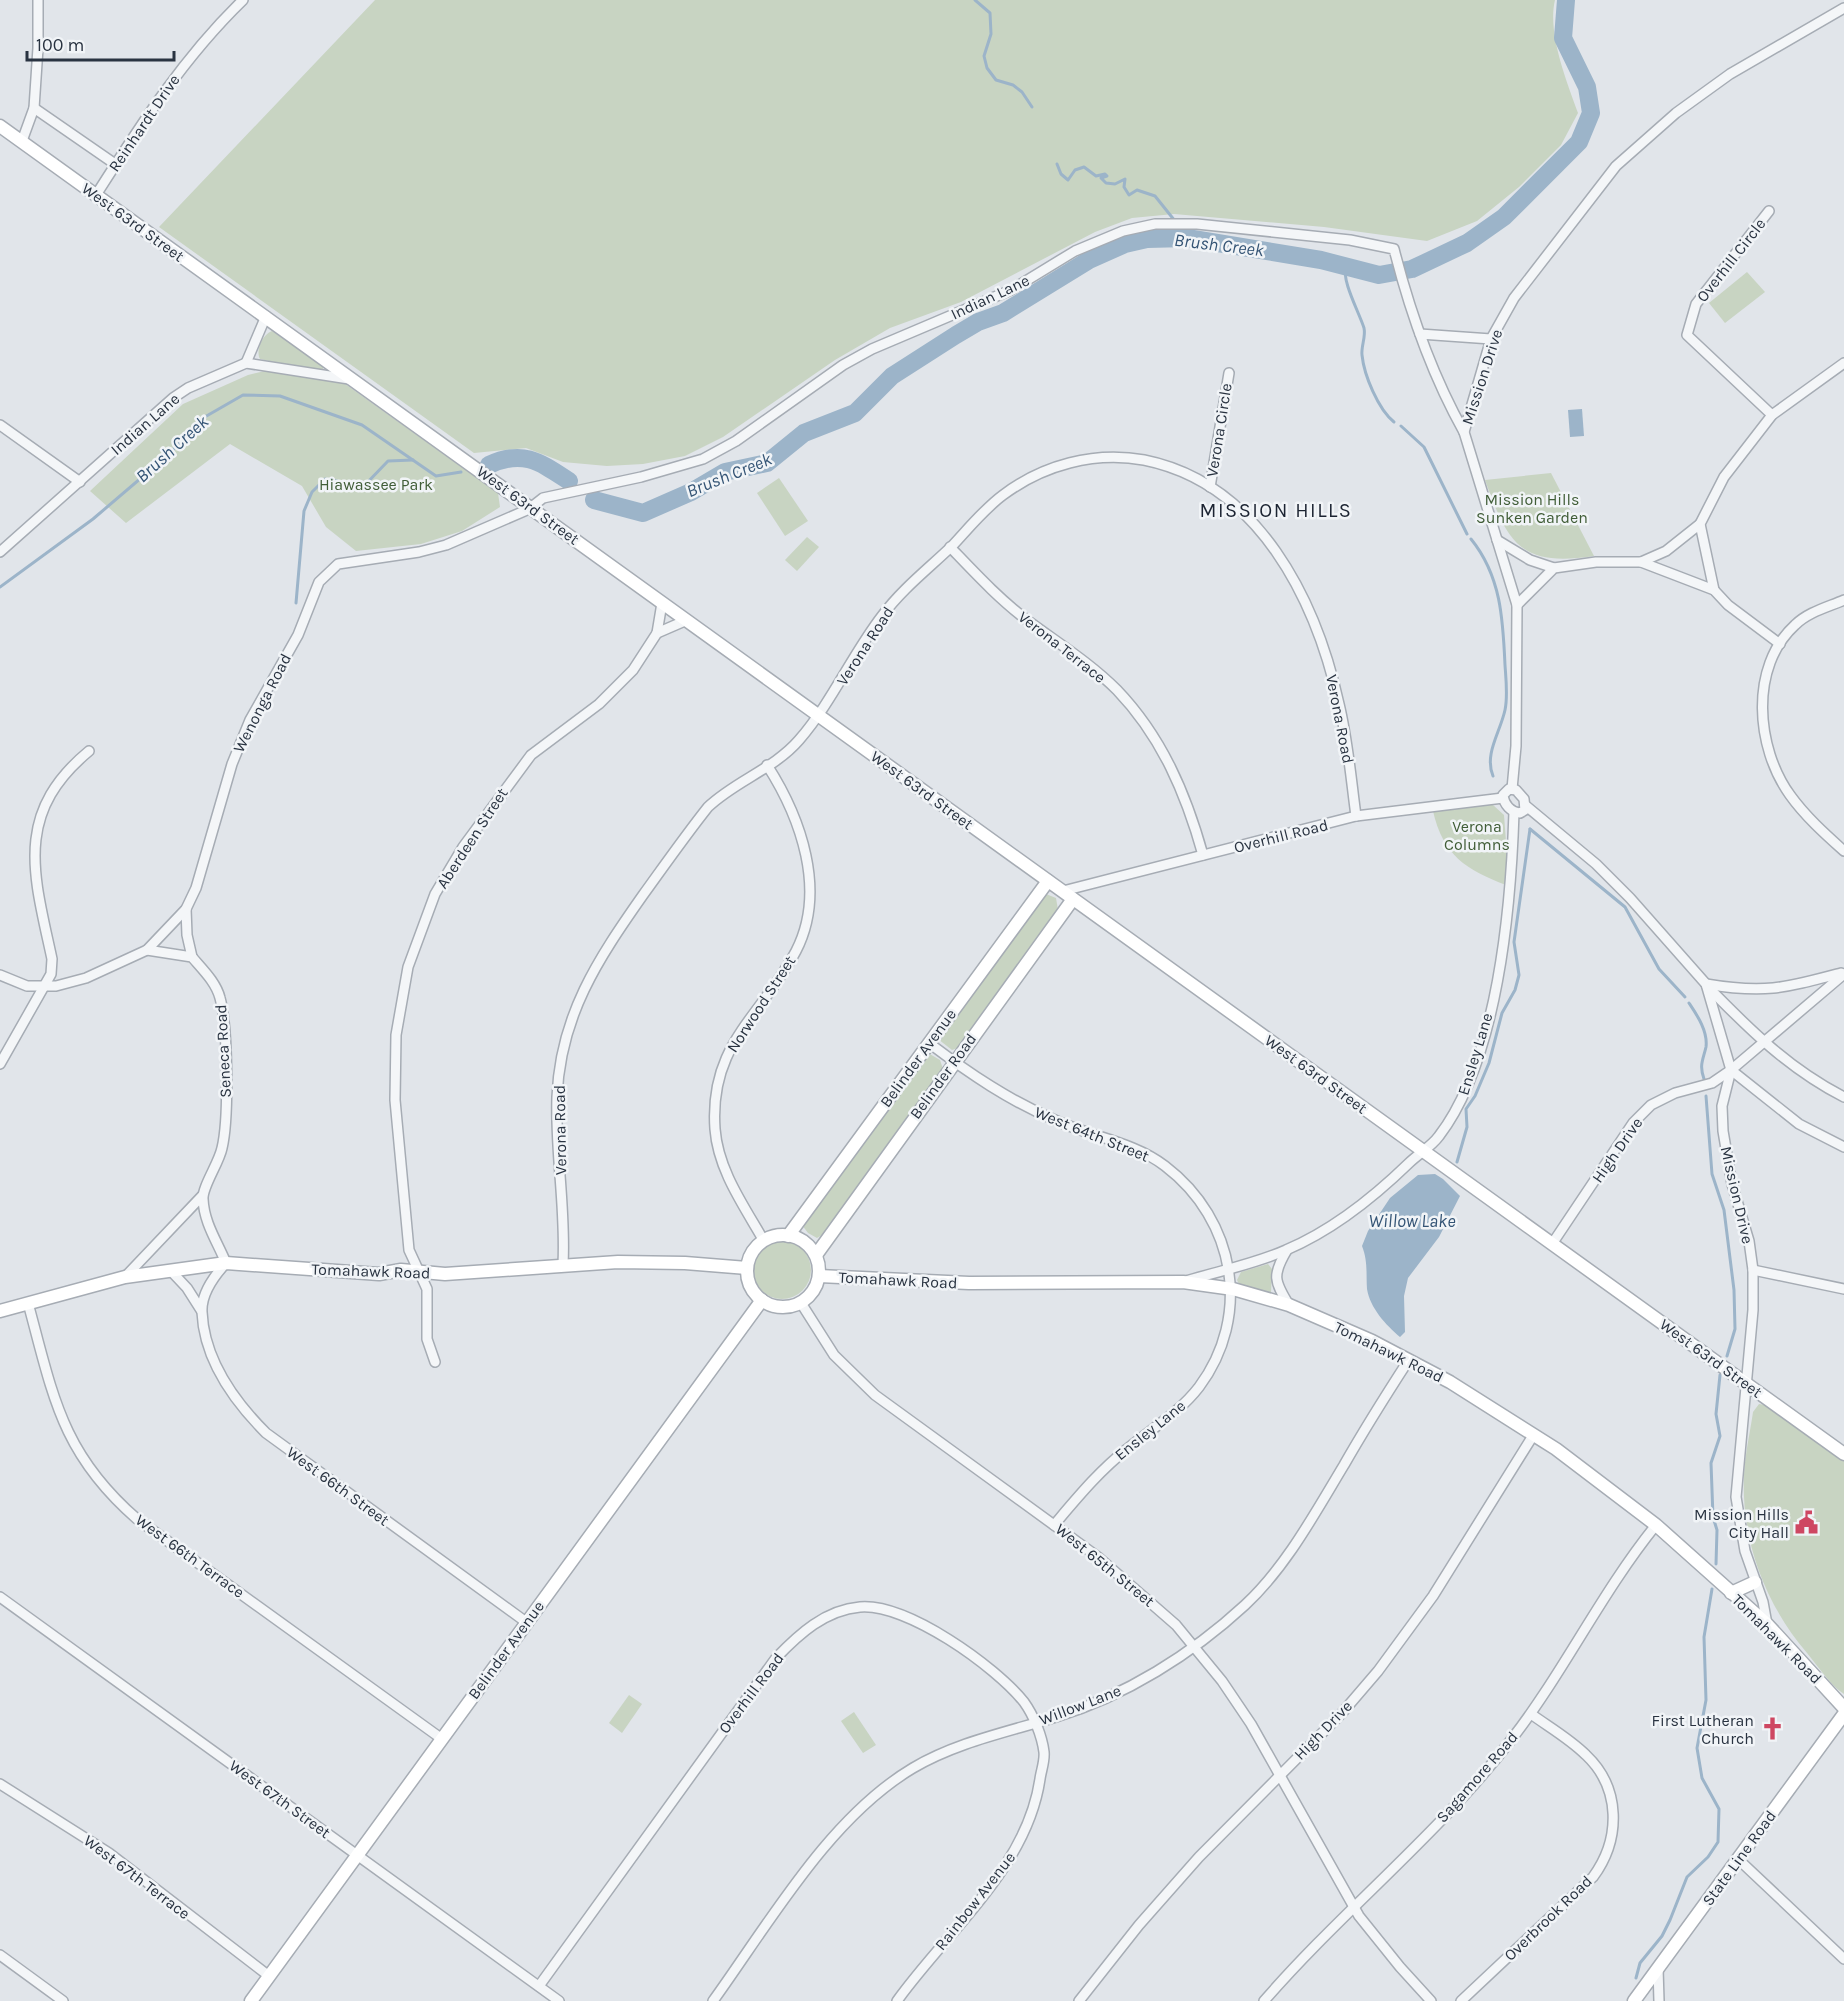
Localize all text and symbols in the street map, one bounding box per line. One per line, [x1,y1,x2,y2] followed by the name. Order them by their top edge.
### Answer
[27,24,174,62] scale bar
[36,34,84,56] text: 100 m
[104,71,184,175] street label: Reinhardt Drive
[78,179,188,265] street label: West 63rd Street
[1692,214,1770,306] street label: Overhill Circle
[1173,229,1266,262] water label: Brush Creek
[948,270,1032,324] street label: Indian Lane
[1458,327,1506,427] street label: Mission Drive
[1202,382,1236,478] street label: Verona Circle
[107,389,183,459] street label: Indian Lane
[131,410,213,487] water label: Brush Creek
[683,448,776,502] water label: Brush Creek
[473,462,583,548] street label: West 63rd Street
[319,475,433,494] park label: Hiawassee Park
[1476,490,1588,527] park label: Mission Hills Sunken Garden
[1200,499,1352,522] district label: MISSION HILLS
[832,603,898,689] street label: Verona Road
[1015,607,1109,687] street label: Verona Terrace
[229,650,295,756] street label: Wenonga Road
[1322,673,1358,765] street label: Verona Road
[867,747,977,833] street label: West 63rd Street
[432,784,512,892] street label: Aberdeen Street
[1232,815,1330,857] street label: Overhill Road
[1444,817,1510,854] park label: Verona Columns
[723,952,799,1056] street label: Norwood Street
[211,1004,235,1098] street label: Seneca Road
[876,1005,960,1111] street label: Belinder Avenue
[1453,1010,1497,1098] street label: Ensley Lane
[906,1029,980,1123] street label: Belinder Road
[1261,1031,1371,1117] street label: West 63rd Street
[550,1085,570,1175] street label: Verona Road
[1032,1102,1152,1166] street label: West 64th Street
[1588,1114,1646,1186] street label: High Drive
[1717,1144,1757,1246] street label: Mission Drive
[1369,1210,1455,1232] water label: Willow Lake
[311,1259,431,1283] street label: Tomahawk Road
[838,1267,958,1293] street label: Tomahawk Road
[1656,1315,1766,1401] street label: West 63rd Street
[1331,1317,1447,1387] street label: Tomahawk Road
[1111,1396,1189,1464] street label: Ensley Lane
[283,1442,393,1530] street label: West 66th Street
[1694,1505,1789,1542] place label: Mission Hills City Hall
[132,1510,248,1602] street label: West 66th Terrace
[1794,1510,1820,1536] public building icon: Mission Hills City Hall
[1052,1519,1158,1611] street label: West 65th Street
[1728,1590,1826,1688] street label: Tomahawk Road
[464,1597,548,1703] street label: Belinder Avenue
[714,1649,788,1737] street label: Overhill Road
[1036,1681,1124,1729] street label: Willow Lane
[1290,1696,1356,1764] street label: High Drive
[1652,1711,1754,1748] place label: First Lutheran Church
[1759,1716,1785,1742] church icon: First Lutheran Church
[1432,1727,1522,1827] street label: Sagamore Road
[226,1756,334,1842] street label: West 67th Street
[1698,1807,1780,1909] street label: State Line Road
[80,1831,194,1923] street label: West 67th Terrace
[931,1848,1019,1954] street label: Rainbow Avenue
[1500,1871,1596,1965] street label: Overbrook Road

